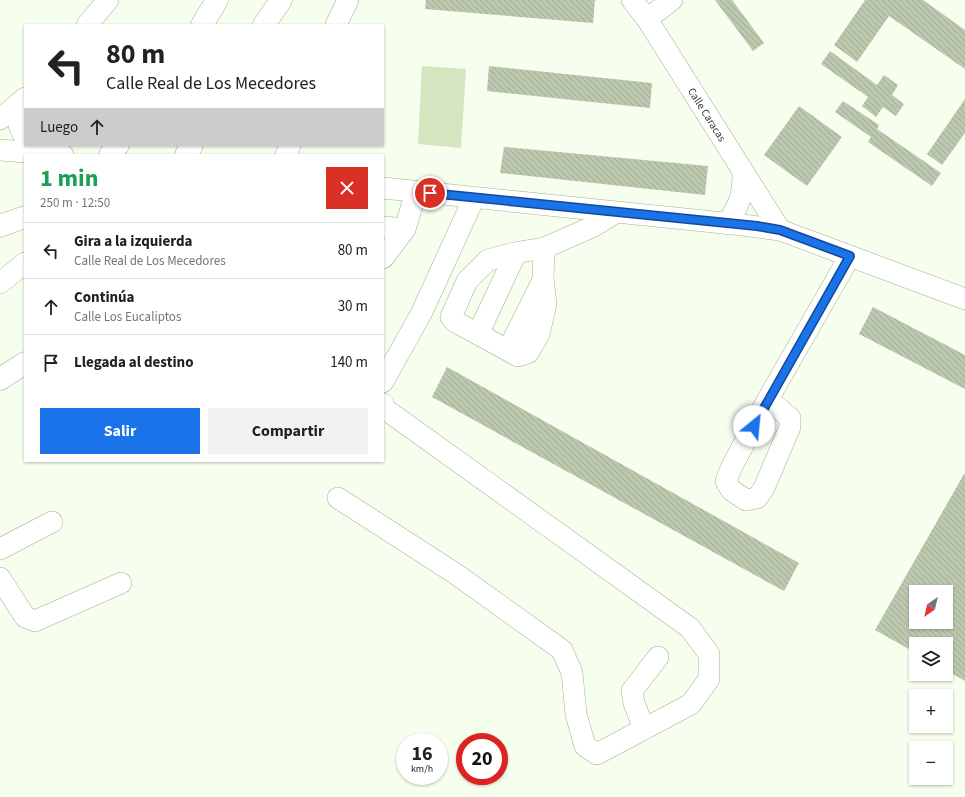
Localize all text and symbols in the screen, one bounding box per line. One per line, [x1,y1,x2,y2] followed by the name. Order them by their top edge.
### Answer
[106,34,165,74] text: 80 m
[40,40,92,92] icon: left
[106,71,316,96] text: Calle Real de Los Mecedores
[684,85,730,145] street label: Calle Caracas
[86,116,108,138] icon: ahead
[40,117,78,138] text: Luego
[40,161,98,196] text: 1 min
[326,167,368,209] button: close
[413,176,447,210] pin
[419,182,441,204] icon: arrive
[40,194,110,212] text: 250 m · 12:50
[74,231,193,252] text: Gira a la izquierda
[40,240,62,262] icon: left
[338,240,368,261] text: 80 m
[74,252,226,270] text: Calle Real de Los Mecedores
[74,287,135,308] text: Continúa
[40,296,62,318] icon: ahead
[338,296,368,317] text: 30 m
[74,308,181,326] text: Calle Los Eucaliptos
[40,352,62,374] icon: arrive
[74,352,194,373] text: Llegada al destino
[330,352,368,373] text: 140 m
[733,405,775,447] position arrow
[40,408,200,454] button: Salir
[208,408,368,454] button: Compartir
[909,585,953,629] north arrow
[909,585,953,785] map controls
[909,637,953,681] button: layers
[909,689,953,733] button: +
[456,733,508,785] speed limit sign: 20
[411,740,433,768] text: 16
[909,741,953,785] button: −
[411,762,433,776] text: km/h

